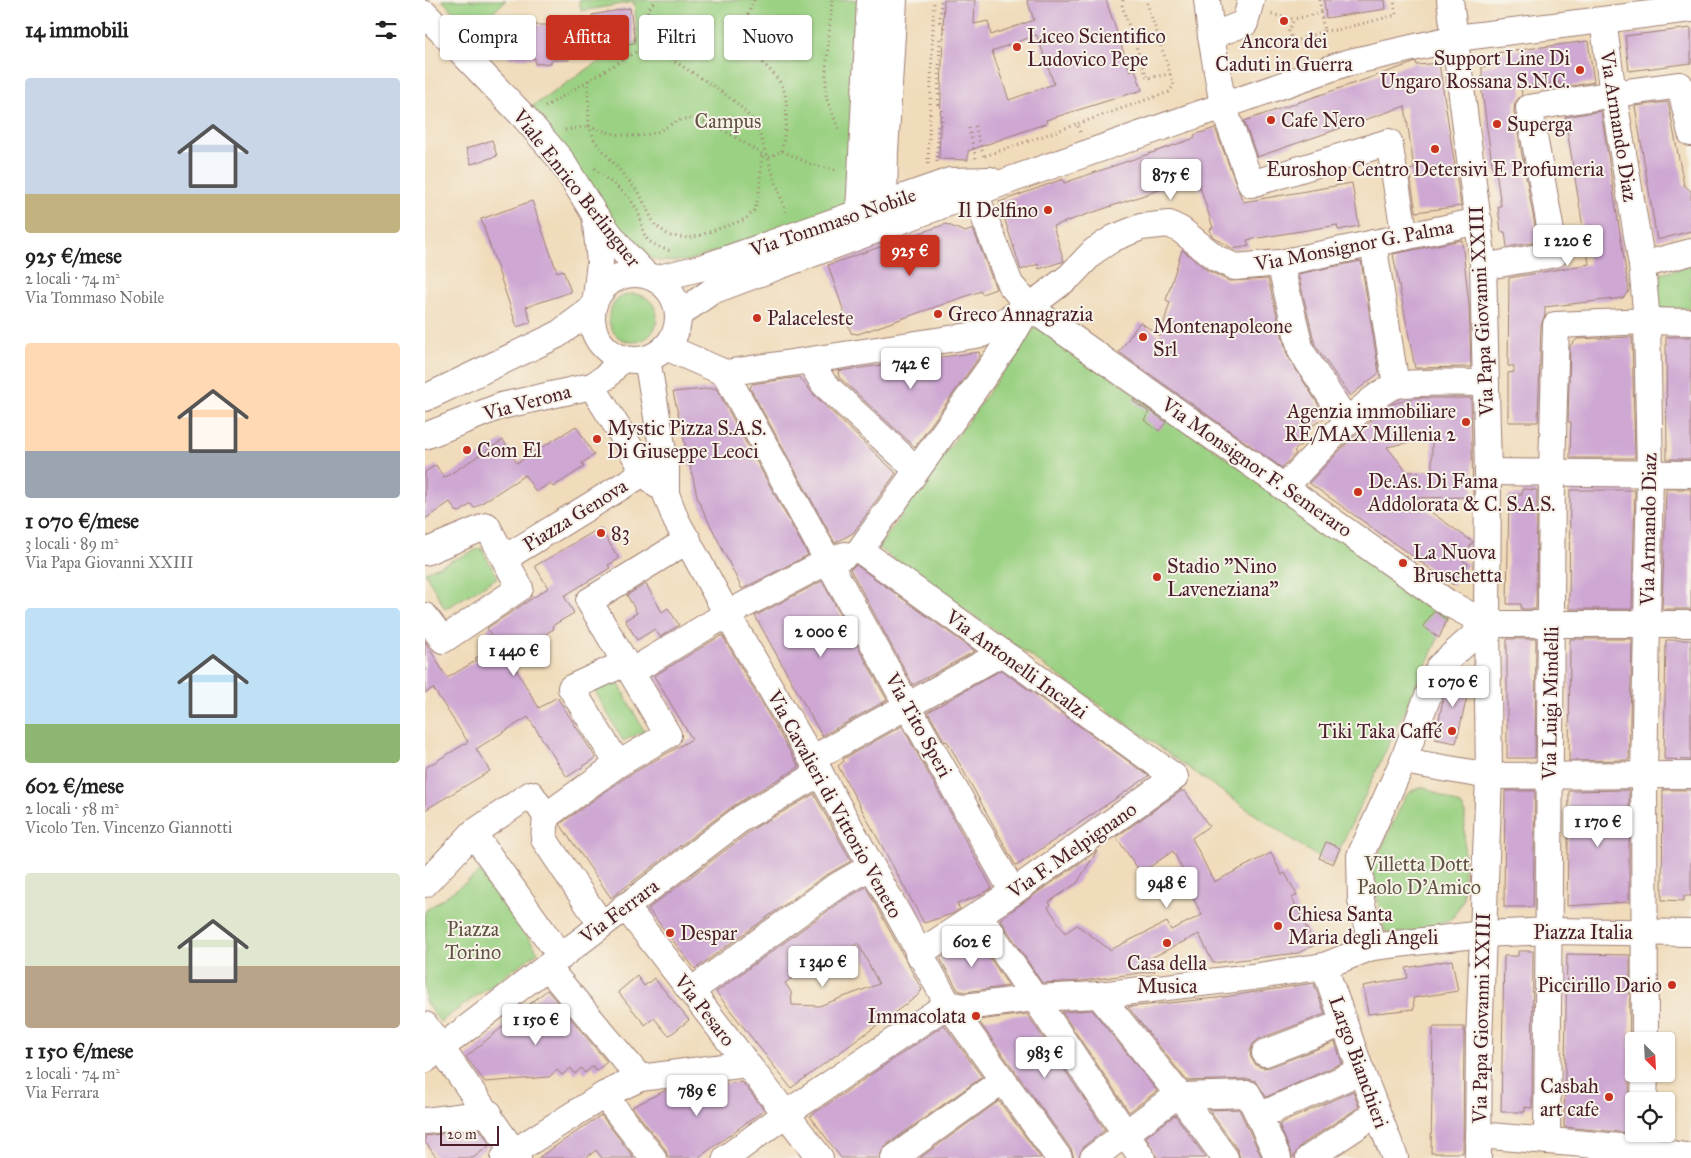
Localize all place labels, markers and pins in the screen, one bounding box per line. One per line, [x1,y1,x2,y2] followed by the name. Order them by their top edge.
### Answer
[1278,15,1290,27] marker: Ancora dei Caduti in Guerra
[1027,24,1166,71] place label: Liceo Scientifico Ludovico Pepe
[1215,29,1353,76] place label: Ancora dei Caduti in Guerra
[1011,41,1023,53] marker: Liceo Scientifico Ludovico Pepe
[1380,46,1570,94] place label: Support Line Di Ungaro Rossana S.N.C.
[1574,64,1586,76] marker: Support Line Di Ungaro Rossana S.N.C.
[1281,108,1365,132] place label: Cafe Nero
[1507,112,1573,137] place label: Superga
[1265,114,1277,126] marker: Cafe Nero
[1491,118,1503,130] marker: Superga
[1429,143,1441,155] marker: Euroshop Centro Detersivi E Profumeria
[1266,157,1604,181] place label: Euroshop Centro Detersivi E Profumeria
[1136,158,1206,201] pin: 875 €
[958,198,1038,222] place label: Il Delfino
[1042,204,1054,216] marker: Il Delfino
[1522,224,1614,267] pin: 1 220 €
[875,234,945,277] pin: 925 €
[948,302,1094,327] place label: Greco Annagrazia
[767,306,854,330] place label: Palaceleste
[932,308,944,320] marker: Greco Annagrazia
[751,312,763,324] marker: Palaceleste
[1153,314,1292,361] place label: Montenapoleone Srl
[1137,331,1149,343] marker: Montenapoleone Srl
[876,348,946,390] pin: 742 €
[1284,399,1456,446] place label: Agenzia immobiliare RE/MAX Millenia 2
[607,416,767,463] place label: Mystic Pizza S.A.S. Di Giuseppe Leoci
[1460,416,1472,428] marker: Agenzia immobiliare RE/MAX Millenia 2
[591,433,603,445] marker: Mystic Pizza S.A.S. Di Giuseppe Leoci
[477,438,542,462] place label: Com El
[461,444,473,456] marker: Com El
[1367,469,1556,516] place label: De.As. Di Fama Addolorata & C. S.A.S.
[1352,486,1364,498] marker: De.As. Di Fama Addolorata & C. S.A.S.
[611,521,630,545] place label: 83
[595,527,607,539] marker: 83
[1413,540,1503,587] place label: La Nuova Bruschetta
[1167,554,1279,601] place label: Stadio "Nino Laveneziana"
[1397,557,1409,569] marker: La Nuova Bruschetta
[1151,571,1163,583] marker: Stadio "Nino Laveneziana"
[775,616,867,658] pin: 2 000 €
[468,634,560,677] pin: 1 440 €
[1407,666,1499,708] pin: 1 070 €
[1318,719,1443,743] place label: Tiki Taka Caffé
[1446,725,1458,737] marker: Tiki Taka Caffé
[1552,806,1644,848] pin: 1 170 €
[1132,866,1202,909] pin: 948 €
[1288,902,1439,950] place label: Chiesa Santa Maria degli Angeli
[1272,920,1284,932] marker: Chiesa Santa Maria degli Angeli
[680,921,738,945] place label: Despar
[937,926,1007,968] pin: 602 €
[664,927,676,939] marker: Despar
[1161,937,1173,949] marker: Casa della Musica
[777,946,869,988] pin: 1 340 €
[1127,951,1207,998] place label: Casa della Musica
[1537,973,1662,997] place label: Piccirillo Dario
[1666,979,1678,991] marker: Piccirillo Dario
[490,1004,582,1046] pin: 1 150 €
[867,1004,967,1028] place label: Immacolata
[970,1010,982,1022] marker: Immacolata
[1010,1036,1080,1079] pin: 983 €
[662,1074,732,1117] pin: 789 €
[1540,1074,1599,1121] place label: Casbah art cafe
[1603,1091,1615,1103] marker: Casbah art cafe

